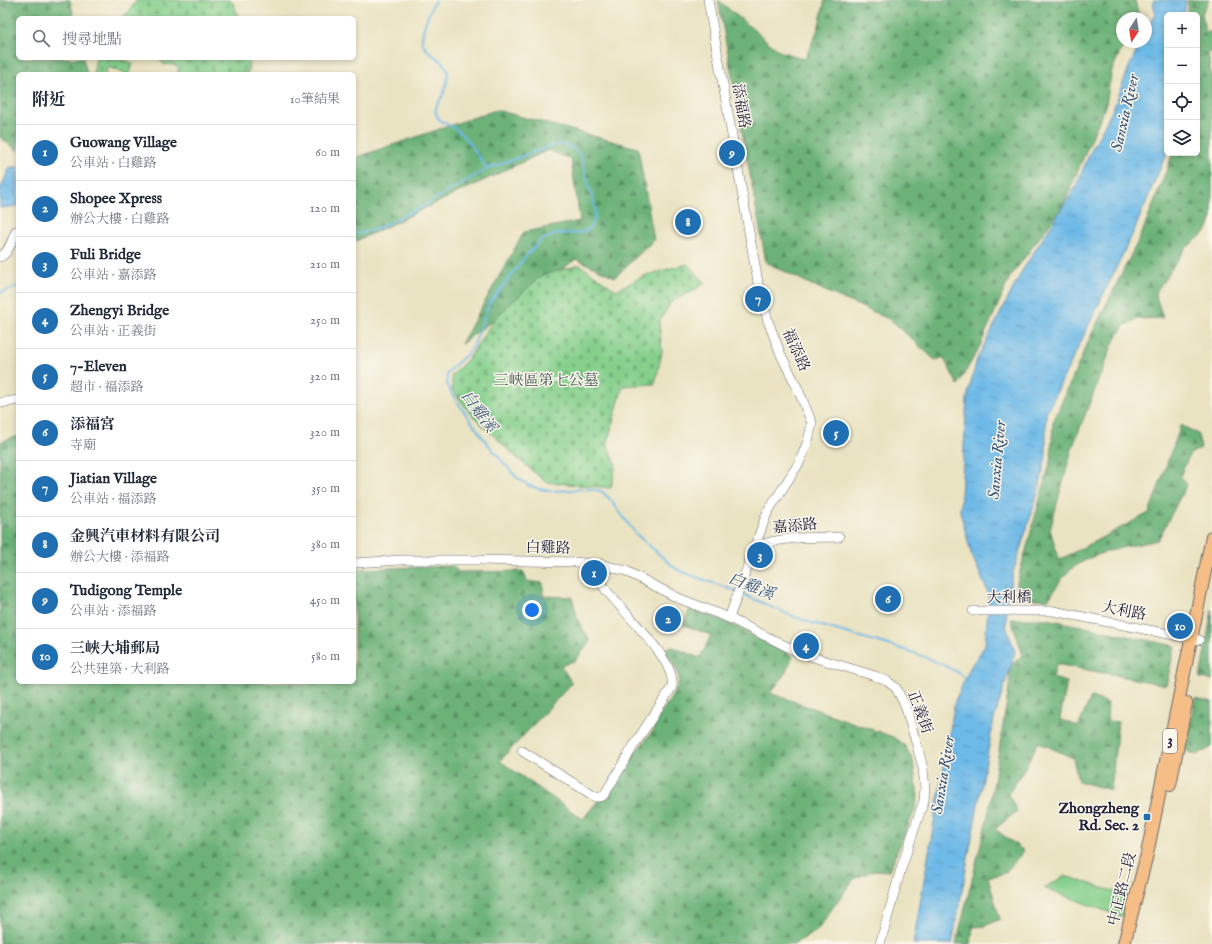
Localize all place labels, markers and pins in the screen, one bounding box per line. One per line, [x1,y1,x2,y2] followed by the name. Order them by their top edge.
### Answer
[719,138,745,168] pin: 9
[675,207,701,237] pin: 8
[745,284,771,314] pin: 7
[823,418,849,448] pin: 5
[747,540,773,570] pin: 3
[581,558,607,588] pin: 1
[875,584,901,614] pin: 6
[655,604,681,634] pin: 2
[1167,611,1193,641] pin: 10
[793,631,819,661] pin: 4
[1058,799,1140,835] place label: Zhongzheng Rd. Sec. 2
[1142,812,1152,822] marker: Zhongzheng Rd. Sec. 2

